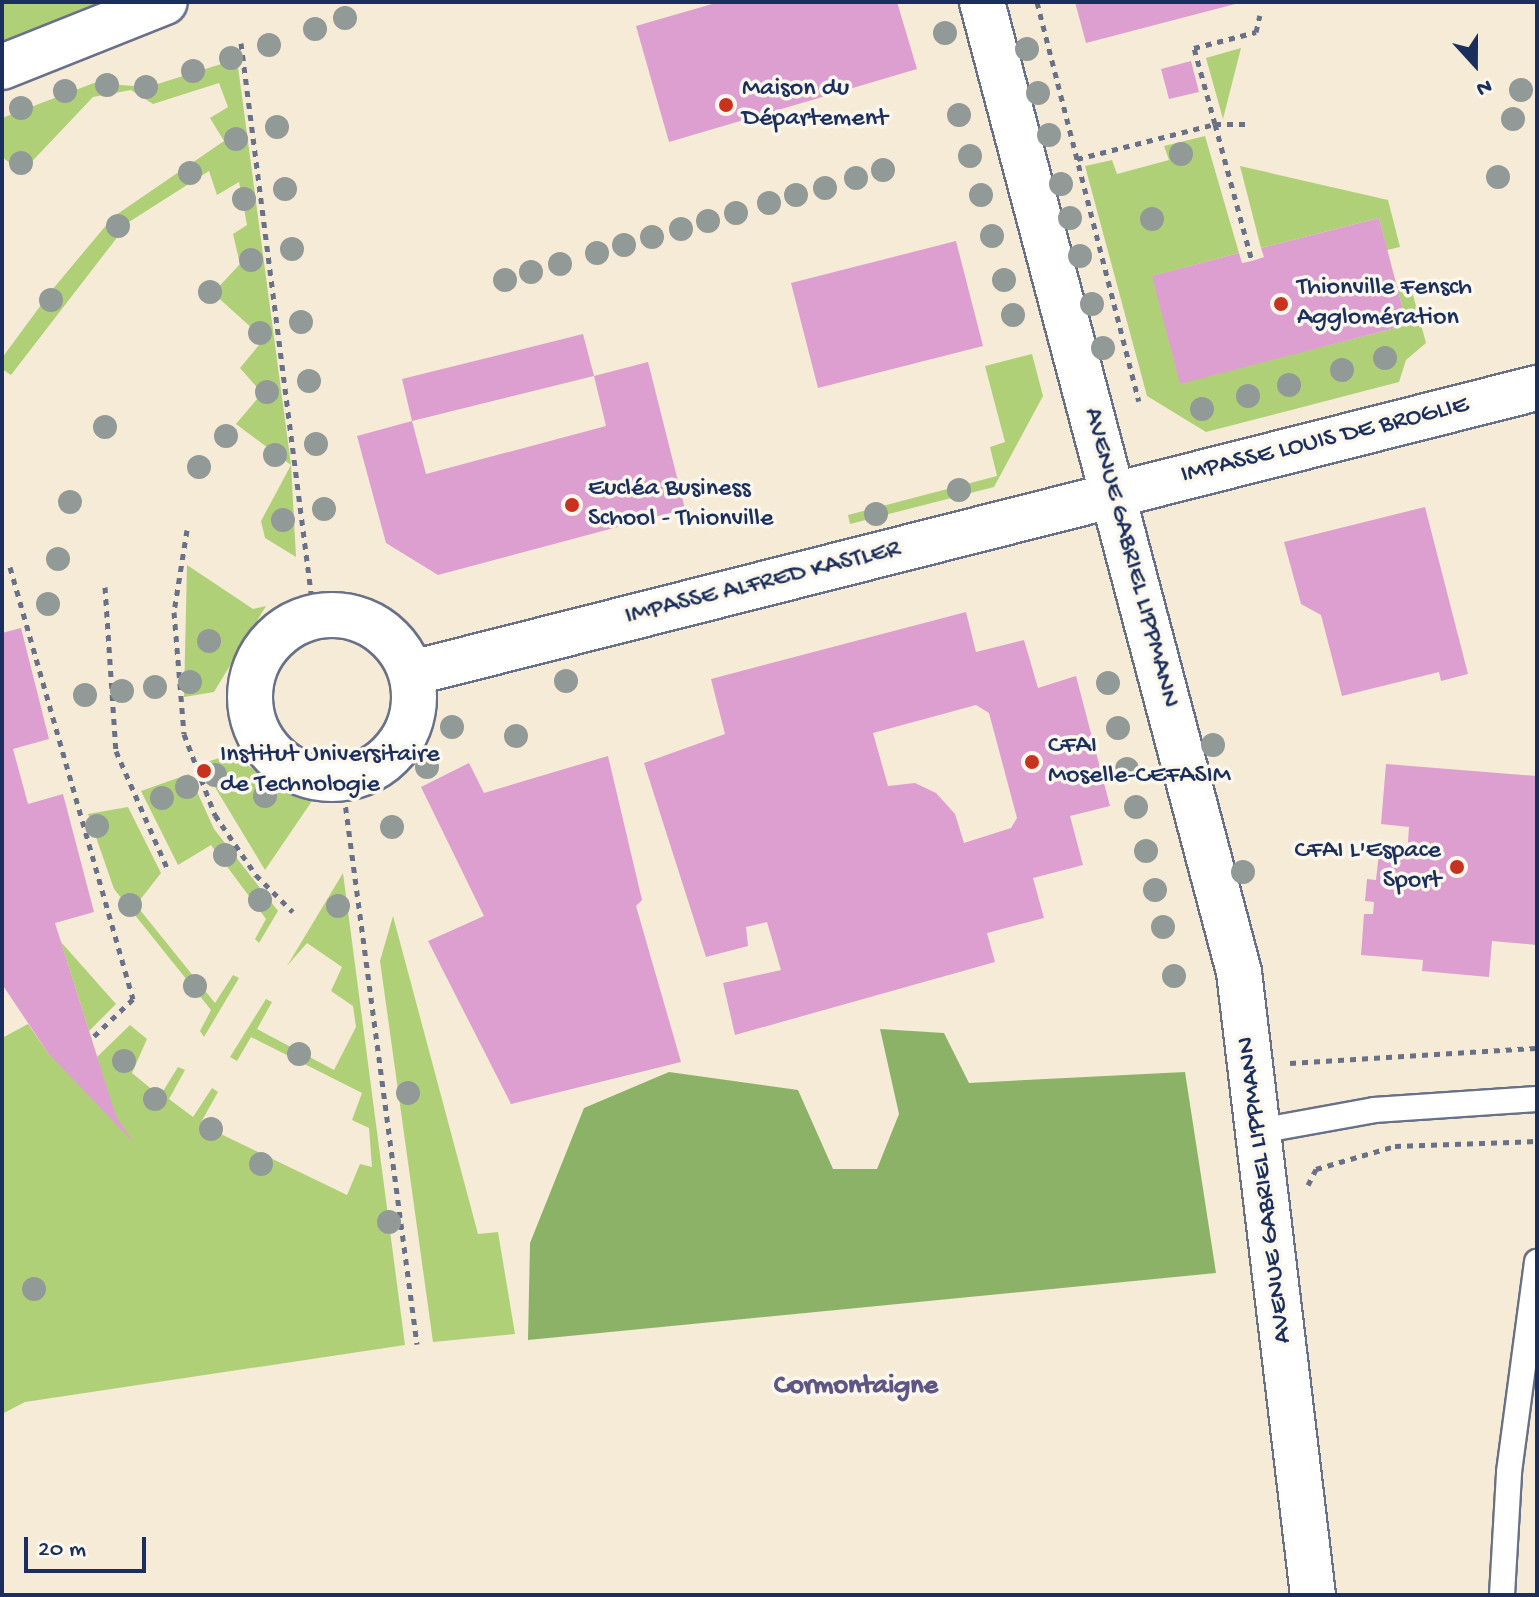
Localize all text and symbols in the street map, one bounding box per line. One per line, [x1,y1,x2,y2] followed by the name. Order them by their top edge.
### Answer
[1435,24,1515,104] north arrow
[1472,72,1495,101] text: N
[742,74,888,136] place label: Maison du Département
[717,96,735,114] marker: Maison du Département
[1297,273,1472,334] place label: Thionville Fensch Agglomération
[1272,295,1290,313] marker: Thionville Fensch Agglomération
[1178,390,1472,492] street label: IMPASSE LOUIS DE BROGLIE
[1075,405,1185,711] street label: AVENUE GABRIEL LIPPMANN
[588,474,773,536] place label: Eucléa Business School - Thionville
[563,496,581,514] marker: Eucléa Business School - Thionville
[622,535,904,633] street label: IMPASSE ALFRED KASTLER
[1048,731,1231,792] place label: CFAI Moselle-CEFASIM
[220,740,440,802] place label: Institut Universitaire de Technologie
[1023,753,1041,771] marker: CFAI Moselle-CEFASIM
[195,762,213,780] marker: Institut Universitaire de Technologie
[1294,836,1441,898] place label: CFAI L'Espace Sport
[1448,858,1466,876] marker: CFAI L'Espace Sport
[1232,1035,1300,1345] street label: AVENUE GABRIEL LIPPMANN
[774,1370,938,1404] district label: Cormontaigne
[28,1521,150,1571] scale bar
[38,1536,86,1565] text: 20 m

